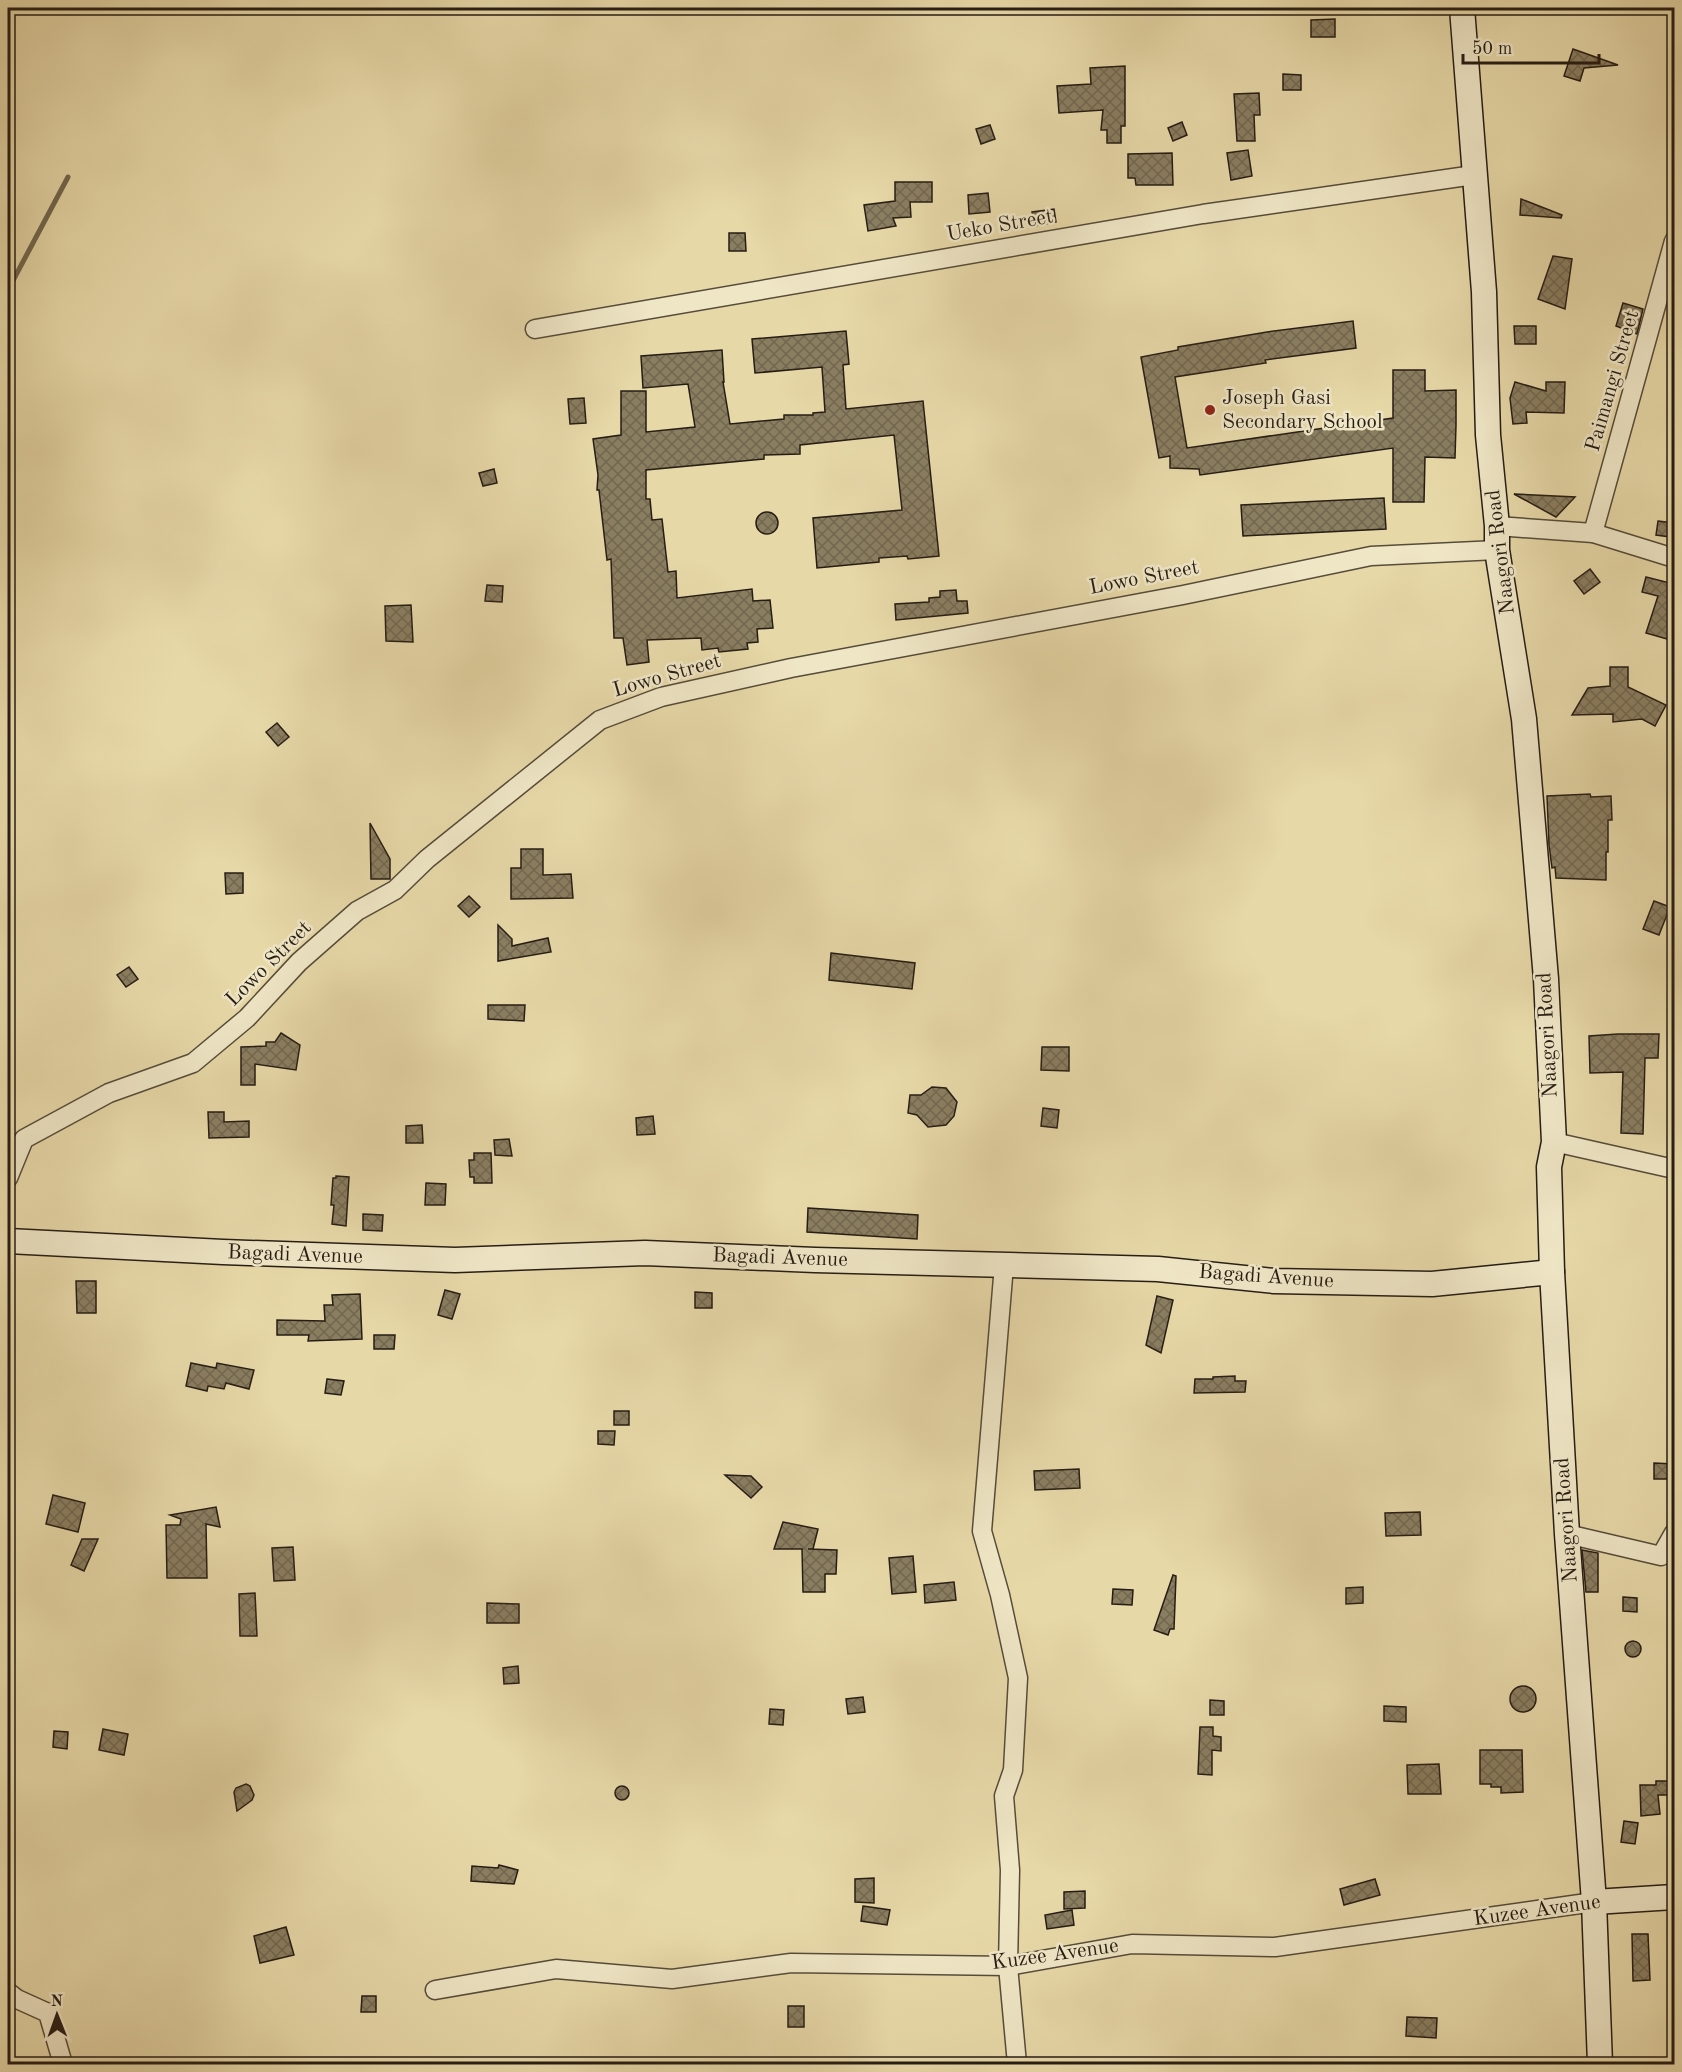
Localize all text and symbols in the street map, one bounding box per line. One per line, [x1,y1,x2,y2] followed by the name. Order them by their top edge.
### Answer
[1463,27,1600,65] scale bar
[1472,40,1512,58] text: 50 m
[945,206,1055,246] street label: Ueko Street
[1583,308,1643,454] street label: Paimangi Street
[1222,388,1383,433] place label: Joseph Gasi Secondary School
[1203,403,1217,417] marker: Joseph Gasi Secondary School
[1483,488,1519,616] street label: Naagori Road
[1087,557,1201,599] street label: Lowo Street
[611,651,723,701] street label: Lowo Street
[222,917,316,1011] street label: Lowo Street
[1534,972,1562,1098] street label: Naagori Road
[227,1242,363,1268] street label: Bagadi Avenue
[712,1245,848,1271] street label: Bagadi Avenue
[1198,1262,1334,1292] street label: Bagadi Avenue
[1552,1457,1582,1583] street label: Naagori Road
[1472,1892,1602,1930] street label: Kuzee Avenue
[990,1936,1120,1974] street label: Kuzee Avenue
[27,1985,87,2045] north arrow
[51,1994,64,2010] text: N

